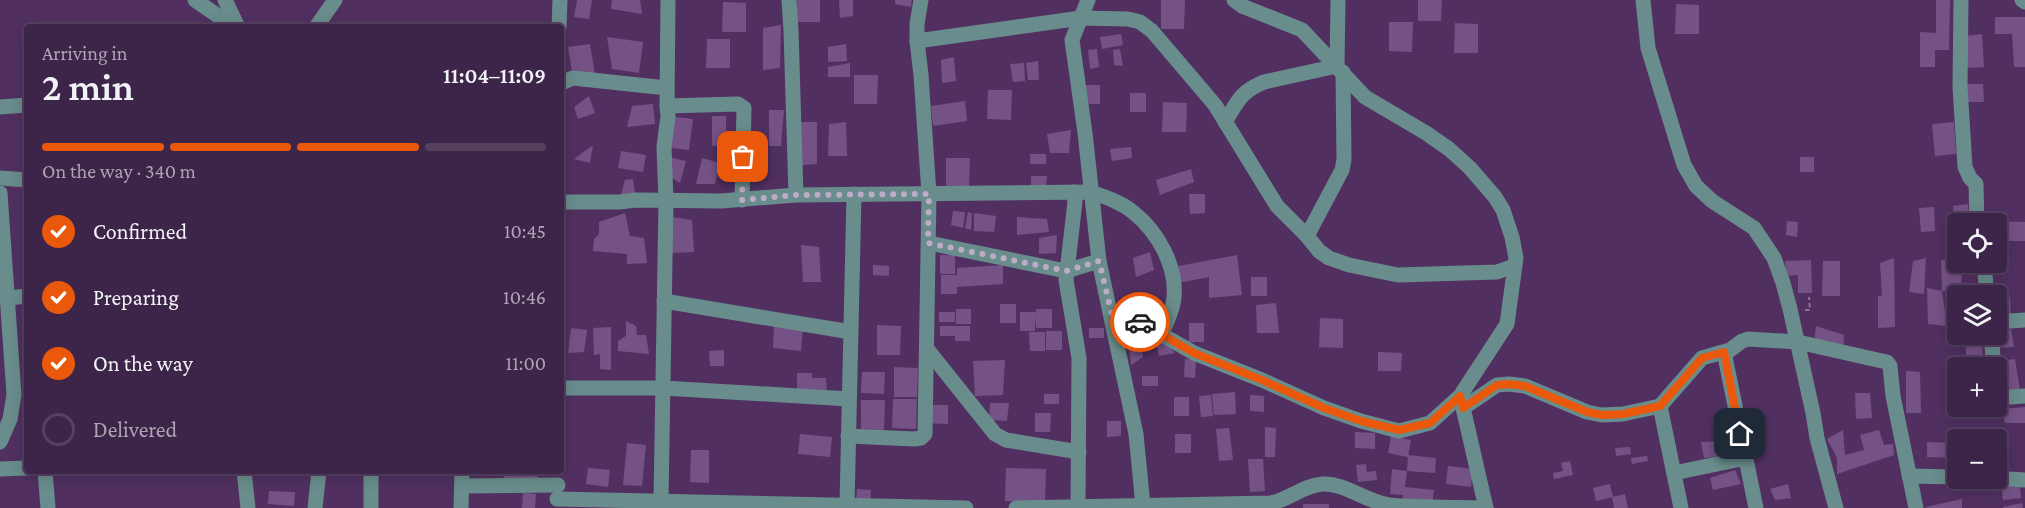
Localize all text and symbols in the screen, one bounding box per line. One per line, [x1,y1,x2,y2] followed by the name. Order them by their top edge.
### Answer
[42,42,127,64] text: Arriving in
[443,63,546,88] text: 11:04–11:09
[42,65,134,108] text: 2 min
[717,131,768,182] pin
[726,140,759,173] icon: bag
[42,160,196,182] text: On the way · 340 m
[1947,213,2007,489] map controls
[1947,213,2007,273] button: locate
[42,215,75,248] icon: check
[93,219,187,244] text: Confirmed
[504,220,546,242] text: 10:45
[42,281,75,314] icon: check
[93,285,179,310] text: Preparing
[1947,285,2007,345] button: layers
[503,286,546,308] text: 10:46
[1110,292,1170,352] courier
[1124,306,1157,339] icon: car
[42,347,75,380] icon: check
[93,351,193,376] text: On the way
[506,352,546,374] text: 11:00
[1947,357,2007,417] button: +
[1714,408,1765,459] pin
[93,417,177,442] text: Delivered
[1723,417,1756,450] icon: home
[1947,429,2007,489] button: −

